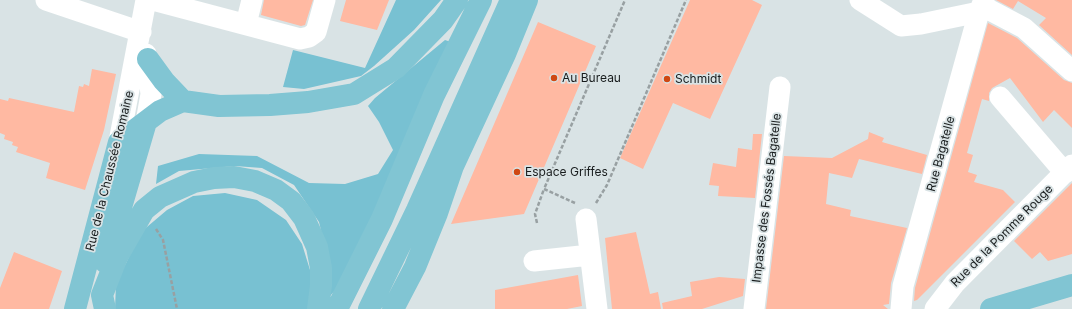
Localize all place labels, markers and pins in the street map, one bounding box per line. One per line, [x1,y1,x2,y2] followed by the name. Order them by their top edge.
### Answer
[562,71,621,85] place label: Au Bureau
[675,72,722,86] place label: Schmidt
[549,73,559,83] marker: Au Bureau
[662,74,672,84] marker: Schmidt
[525,165,608,179] place label: Espace Griffes
[512,167,522,177] marker: Espace Griffes

